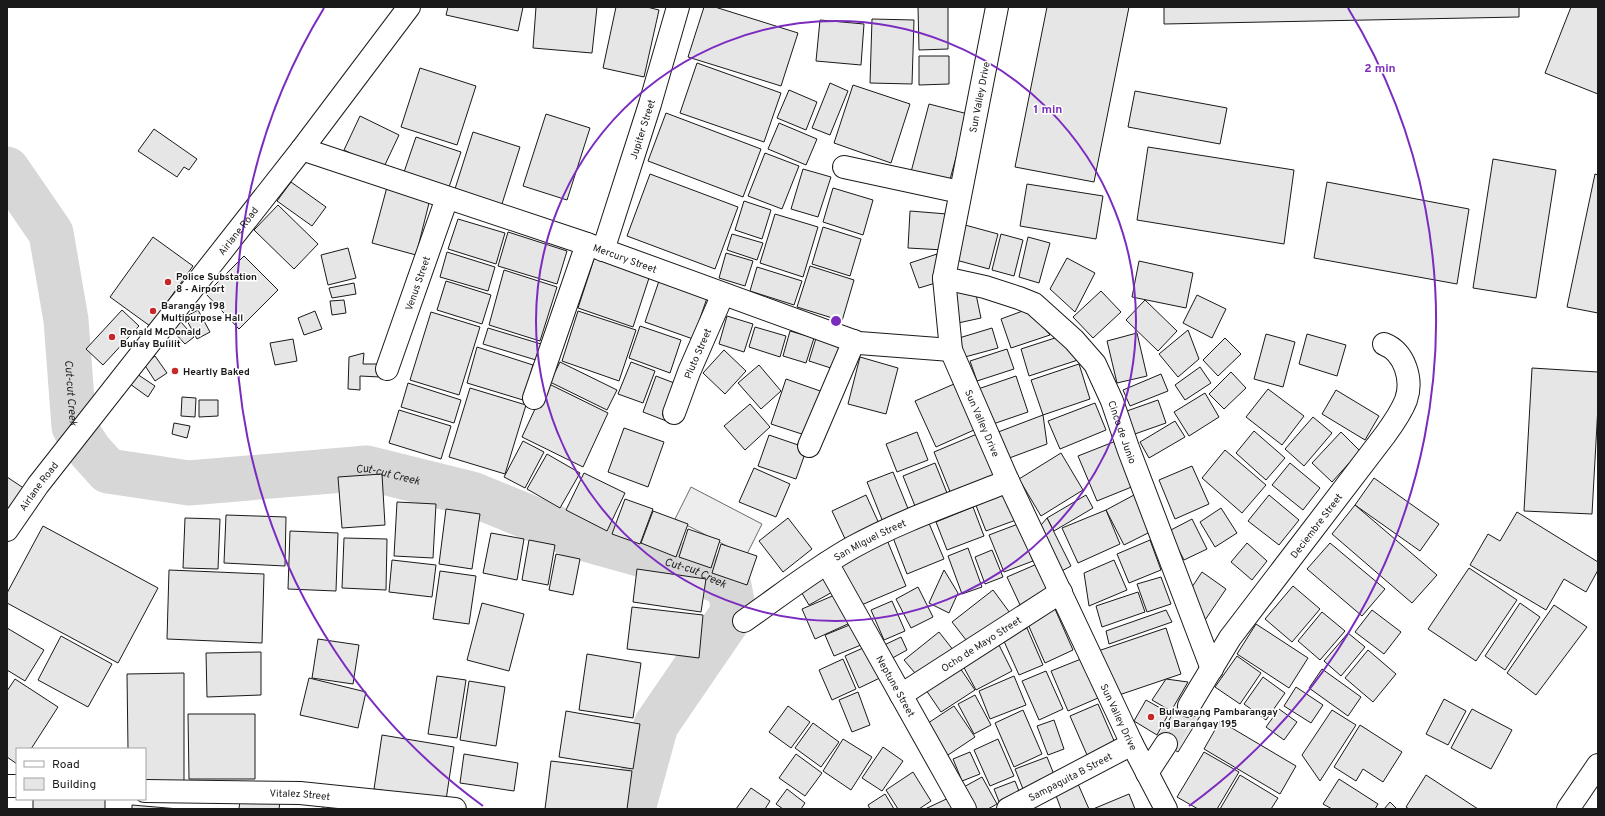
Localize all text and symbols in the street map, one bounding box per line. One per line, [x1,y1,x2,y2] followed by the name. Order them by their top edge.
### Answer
[967,61,994,134] street label: Sun Valley Drive
[1364,61,1396,77] text: 2 min
[628,98,659,161] street label: Jupiter Street
[1034,102,1062,118] text: 1 min
[216,205,262,258] street label: Airlane Road
[591,242,659,277] street label: Mercury Street
[403,254,434,313] street label: Venus Street
[176,271,257,296] place label: Police Substation 8 - Airport
[163,277,173,287] marker: Police Substation 8 - Airport
[161,300,243,325] place label: Barangay 198 Multipurpose Hall
[148,306,158,316] marker: Barangay 198 Multipurpose Hall
[829,314,843,328] centre of rings
[120,326,201,351] place label: Ronald McDonald Buhay Bulilit
[682,327,715,381] street label: Pluto Street
[107,332,117,342] marker: Ronald McDonald Buhay Bulilit
[61,360,80,427] water label: Cut-cut Creek
[170,366,180,376] marker: Heartly Baked
[183,366,250,379] place label: Heartly Baked
[961,388,1002,459] street label: Sun Valley Drive
[1104,399,1139,466] street label: Cinco de Junio
[17,460,62,514] street label: Airlane Road
[355,462,422,489] water label: Cut-cut Creek
[1288,491,1346,561] street label: Deciembre Street
[832,517,908,565] street label: San MIguel Street
[663,555,729,592] water label: Cut-cut Creek
[939,614,1025,675] street label: Ocho de Mayo Street
[872,654,917,720] street label: Neptune Street
[1097,682,1139,753] street label: Sun Valley Drive
[1159,706,1278,731] place label: Bulwagang Pambarangay ng Barangay 195
[1146,712,1156,722] marker: Bulwagang Pambarangay ng Barangay 195
[16,748,146,800] legend
[1027,750,1115,805] street label: Sampaguita B Street
[52,757,80,773] text: Road
[52,777,96,793] text: Building
[269,788,331,804] street label: Vitalez Street

